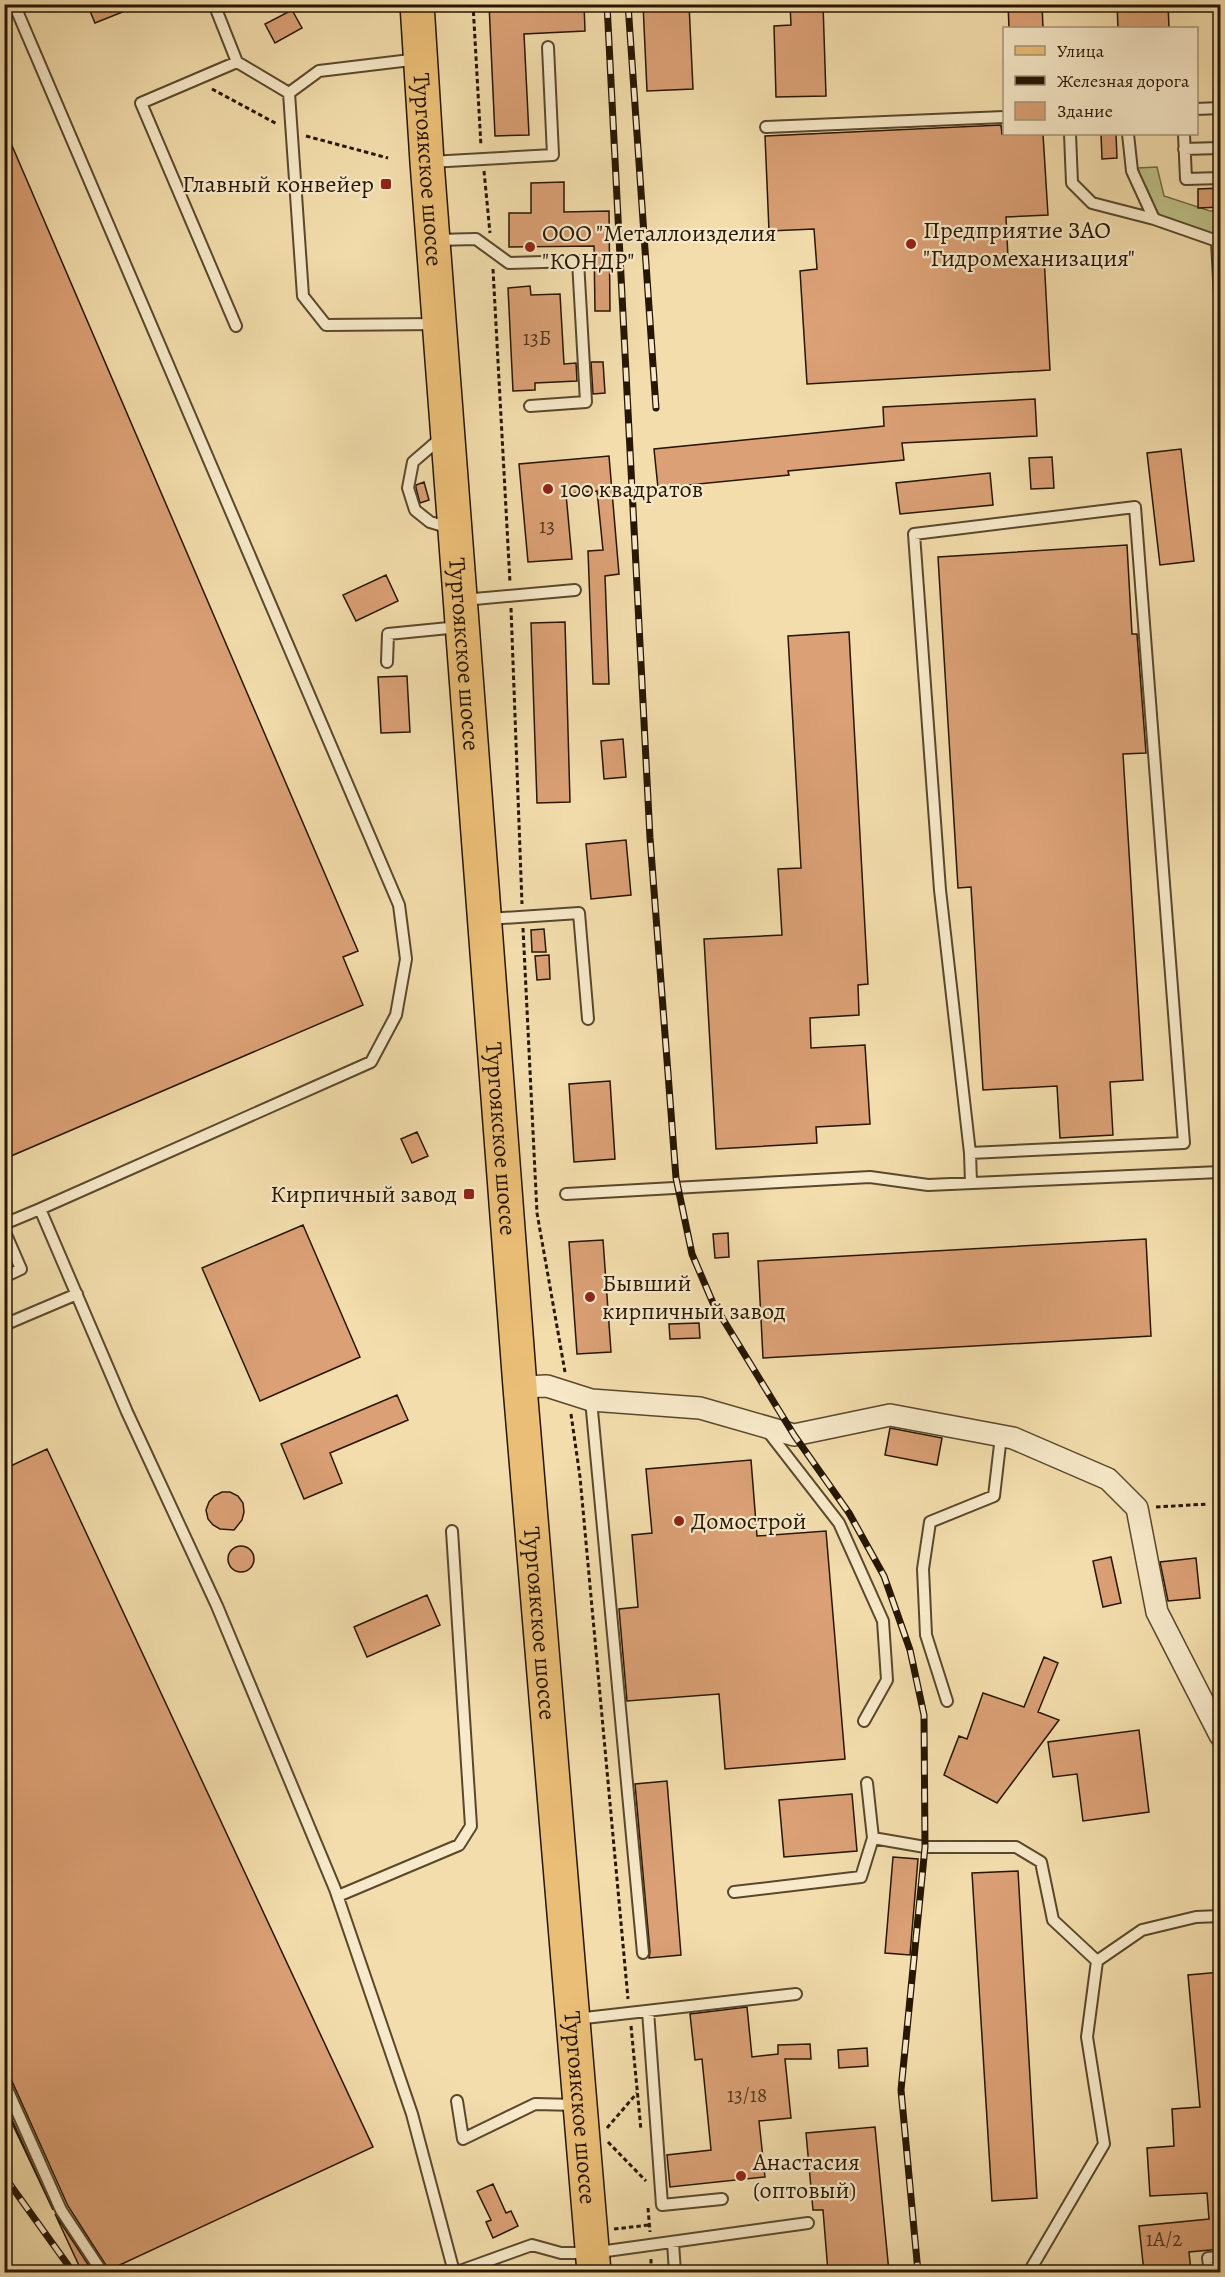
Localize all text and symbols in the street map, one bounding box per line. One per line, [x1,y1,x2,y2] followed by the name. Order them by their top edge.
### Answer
[1003,27,1198,135] legend
[1057,39,1105,63] text: Улица
[1057,69,1190,93] text: Железная дорога
[405,72,451,267] street label: Тургоякское шоссе
[1057,99,1113,123] text: Здание
[182,168,374,200] place label: Главный конвейер
[379,177,393,191] marker: Главный конвейер
[923,214,1135,274] place label: Предприятие ЗАО "Гидромеханизация"
[542,217,776,277] place label: ООО "Металлоизделия "КОНДР"
[904,237,918,251] marker: Предприятие ЗАО "Гидромеханизация"
[523,240,537,254] marker: ООО "Металлоизделия "КОНДР"
[523,324,551,352] house number: 13Б
[560,473,703,505] place label: 100 квадратов
[541,482,555,496] marker: 100 квадратов
[539,512,555,540] house number: 13
[441,556,488,752] street label: Тургоякское шоссе
[478,1041,524,1237] street label: Тургоякское шоссе
[270,1178,457,1210] place label: Кирпичный завод
[462,1187,476,1201] marker: Кирпичный завод
[602,1267,786,1327] place label: Бывший кирпичный завод
[583,1290,597,1304] marker: Бывший кирпичный завод
[691,1505,807,1537] place label: Домострой
[672,1514,686,1528] marker: Домострой
[516,1525,564,1721] street label: Тургоякское шоссе
[556,2010,604,2206] street label: Тургоякское шоссе
[727,2081,767,2109] house number: 13/18
[752,2146,860,2206] place label: Анастасия (оптовый)
[734,2169,748,2183] marker: Анастасия (оптовый)
[1146,2225,1182,2253] house number: 1А/2

